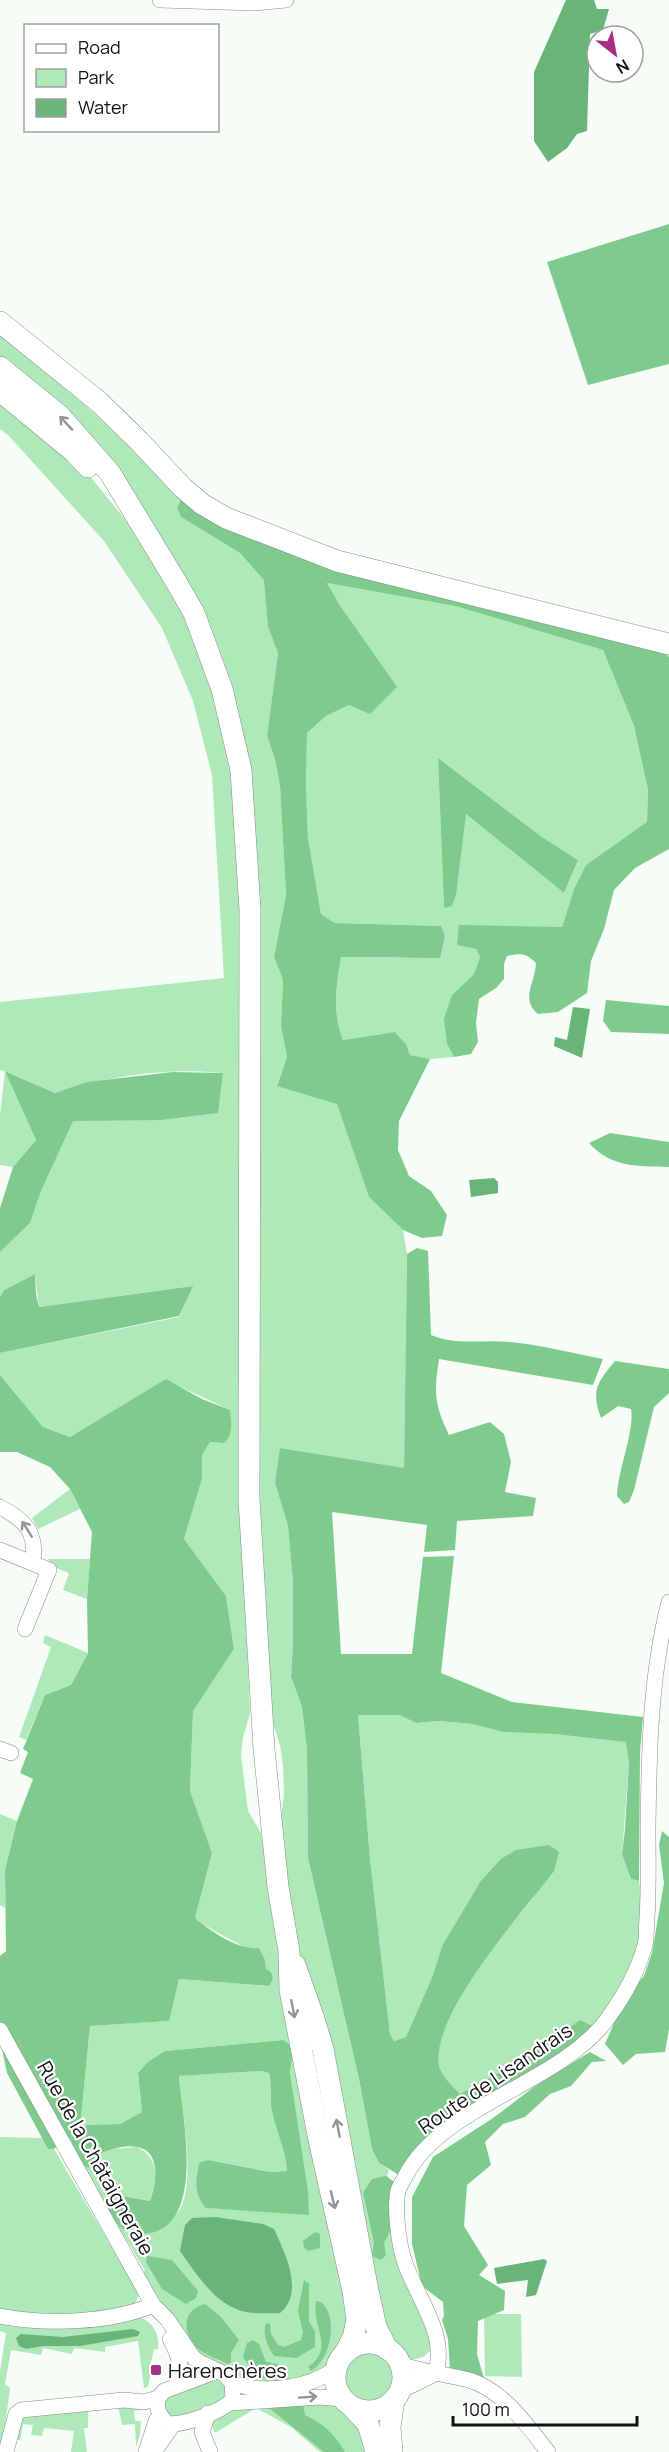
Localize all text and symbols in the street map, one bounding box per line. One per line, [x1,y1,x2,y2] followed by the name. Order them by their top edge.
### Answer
[24,24,219,132] legend
[585,24,645,84] north arrow
[78,35,121,59] text: Road
[612,54,633,79] text: N
[78,65,115,89] text: Park
[78,95,128,119] text: Water
[59,416,73,431] one-way arrow
[20,1520,33,1537] one-way arrow
[288,1999,299,2018] one-way arrow
[413,2016,577,2140] street label: Route de Lisandrais
[31,2056,161,2260] street label: Rue de la Châtaigneraie
[332,2119,343,2139] one-way arrow
[327,2190,339,2209] one-way arrow
[168,2357,287,2384] place label: Harenchères
[149,2363,163,2377] marker: Harenchères
[453,2389,638,2427] scale bar
[297,2392,317,2403] one-way arrow
[462,2397,510,2421] text: 100 m

